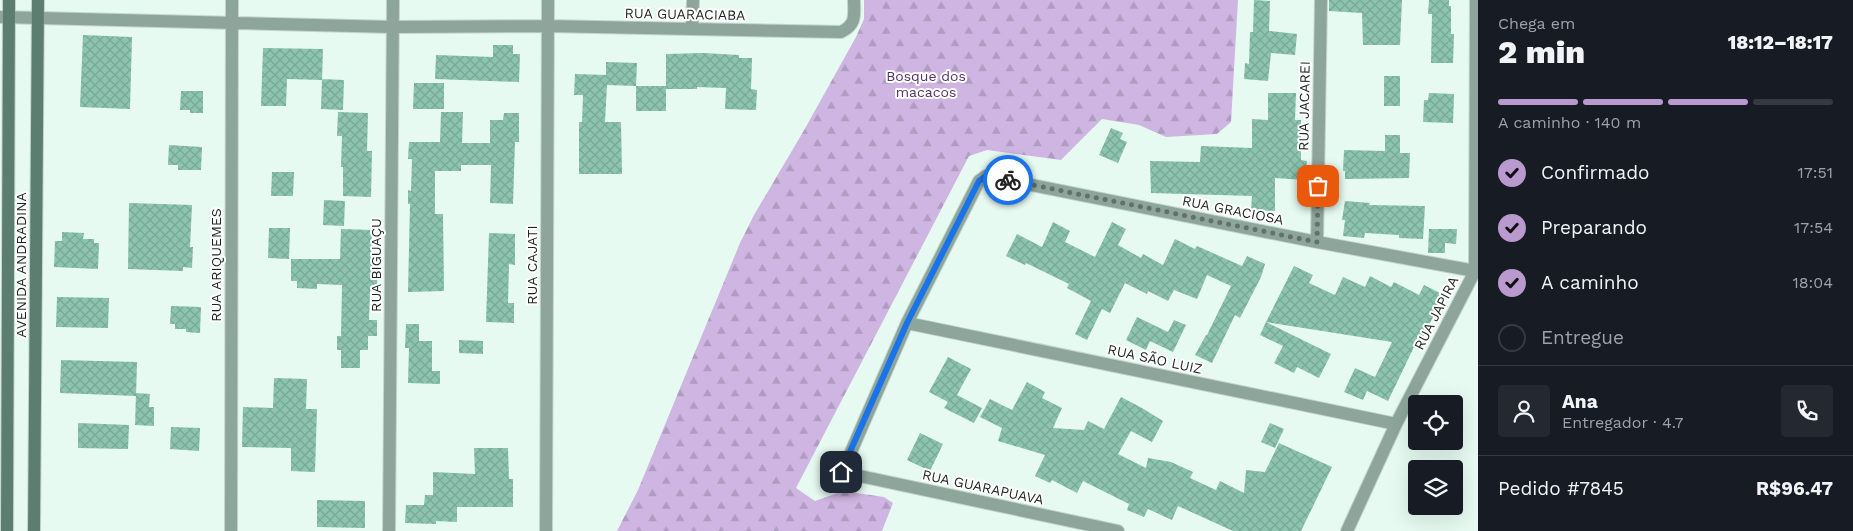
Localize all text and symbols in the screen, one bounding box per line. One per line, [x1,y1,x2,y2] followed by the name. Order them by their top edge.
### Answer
[624,5,746,23] street label: RUA GUARACIABA
[1498,14,1575,33] text: Chega em
[1728,31,1833,54] text: 18:12–18:17
[1498,33,1585,71] text: 2 min
[1295,61,1313,151] street label: RUA JACAREI
[886,68,966,100] park label: Bosque dos macacos
[1498,113,1641,132] text: A caminho · 140 m
[983,155,1033,205] courier
[1498,159,1526,187] icon: check
[1541,161,1650,184] text: Confirmado
[1797,163,1833,182] text: 17:51
[1297,165,1339,207] pin
[994,166,1022,194] icon: bike
[1304,172,1332,200] icon: bag
[13,192,29,338] street label: AVENIDA ANDRADINA
[1181,192,1285,228] street label: RUA GRACIOSA
[208,208,224,322] street label: RUA ARIQUEMES
[1498,214,1526,242] icon: check
[1541,216,1647,239] text: Preparando
[368,218,384,312] street label: RUA BIGUAÇU
[1794,218,1833,237] text: 17:54
[524,225,540,305] street label: RUA CAJATI
[1498,269,1526,297] icon: check
[1541,271,1639,294] text: A caminho
[1792,273,1833,292] text: 18:04
[1411,274,1461,352] street label: RUA JAPIRA
[1541,326,1624,349] text: Entregue
[1106,341,1204,377] street label: RUA SÃO LUIZ
[1498,385,1550,437] button: person
[1781,385,1833,437] button: phone
[1562,390,1598,413] text: Ana
[1408,395,1463,515] map controls
[1408,395,1463,450] button: locate
[1562,413,1684,432] text: Entregador · 4.7
[820,451,862,493] pin
[827,458,855,486] icon: home
[1408,460,1463,515] button: layers
[921,466,1045,508] street label: RUA GUARAPUAVA
[1498,477,1624,500] text: Pedido #7845
[1756,477,1833,500] text: R$96.47

